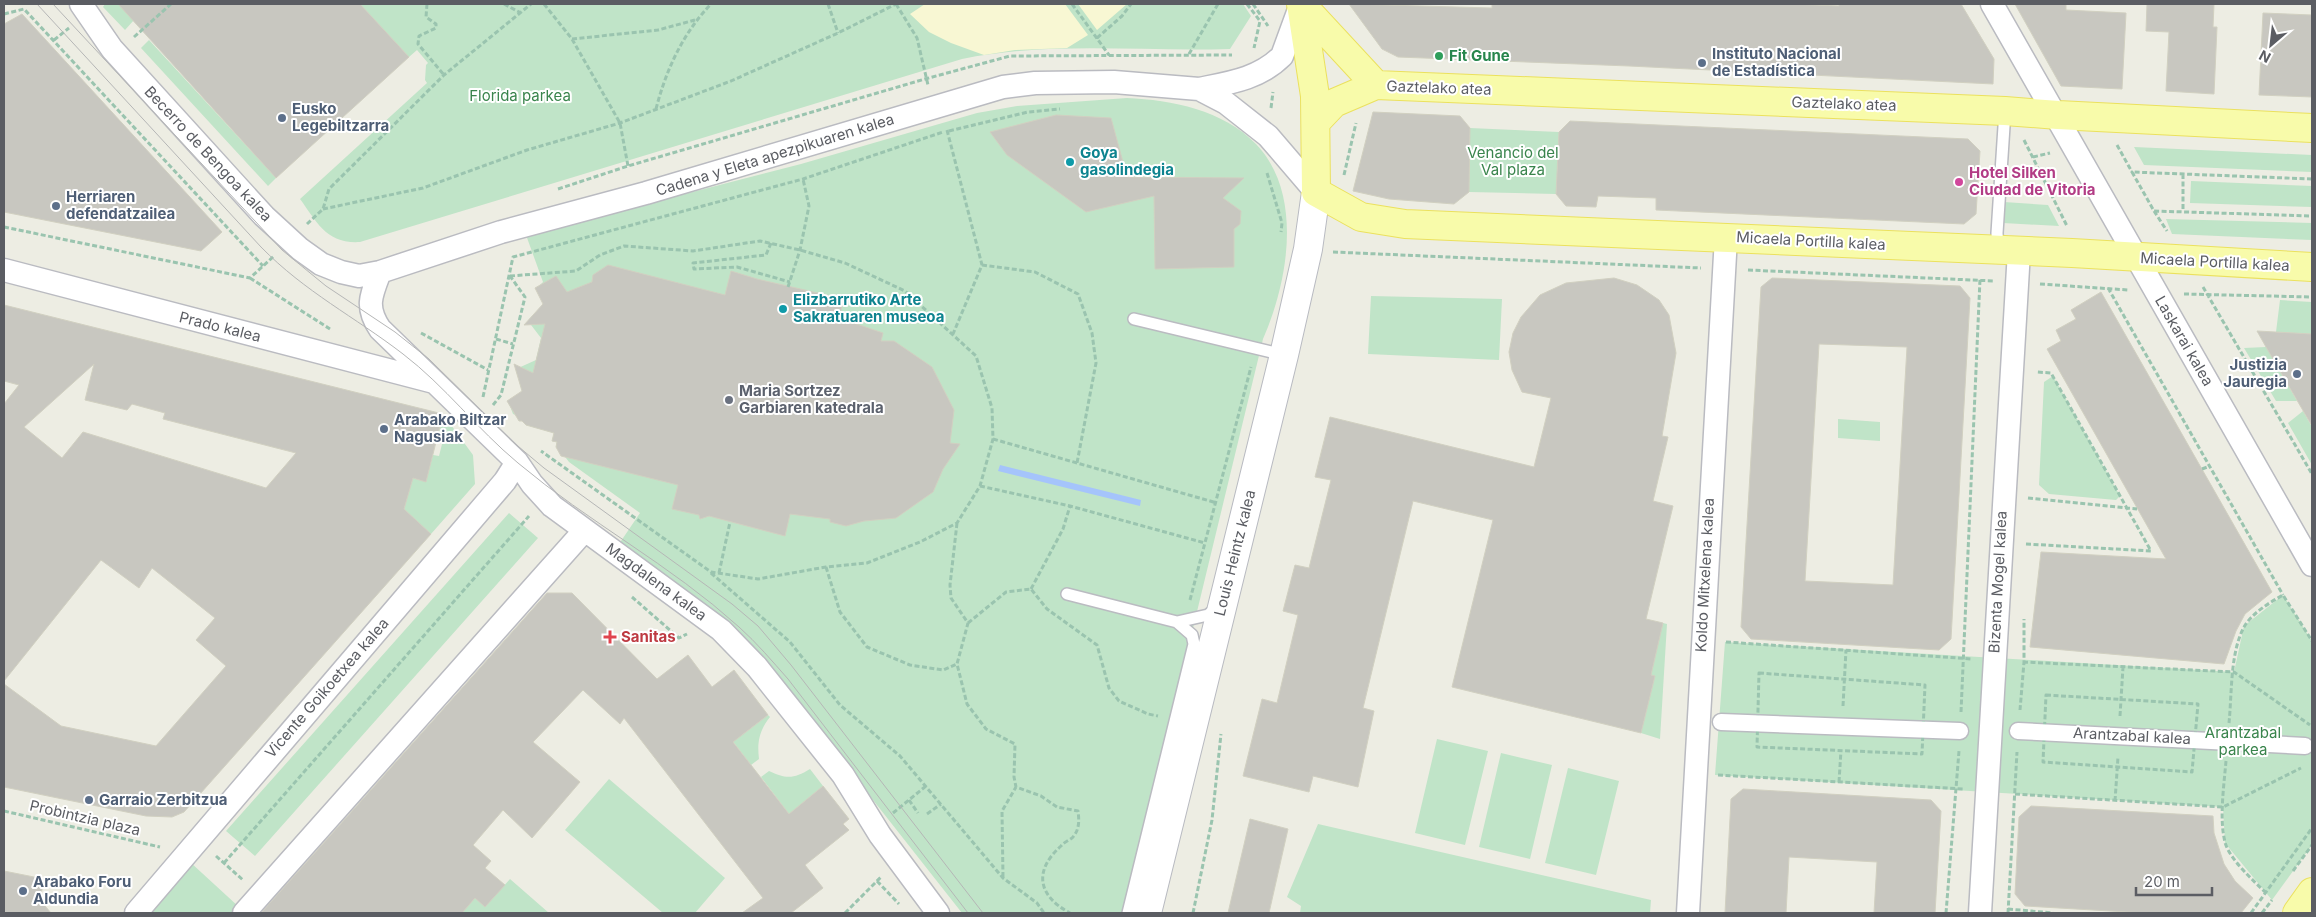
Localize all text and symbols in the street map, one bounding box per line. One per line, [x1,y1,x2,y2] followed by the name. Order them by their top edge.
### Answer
[2246,20,2296,70] north arrow
[1712,44,1841,80] place label: Instituto Nacional de Estadística
[1449,46,1510,65] place label: Fit Gune
[2256,47,2273,67] text: N
[1433,50,1445,62] marker: Fit Gune
[1696,57,1708,69] marker: Instituto Nacional de Estadística
[1386,76,1492,99] street label: Gaztelako atea
[141,82,276,225] street label: Becerro de Bengoa kalea
[469,86,571,105] park label: Florida parkea
[1791,92,1897,115] street label: Gaztelako atea
[292,99,389,135] place label: Eusko Legebiltzarra
[653,109,896,200] street label: Cadena y Eleta apezpikuaren kalea
[276,112,288,124] marker: Eusko Legebiltzarra
[1080,143,1174,179] place label: Goya gasolindegia
[1467,143,1559,179] park label: Venancio del Val plaza
[1064,156,1076,168] marker: Goya gasolindegia
[1969,163,2095,199] place label: Hotel Silken Ciudad de Vitoria
[1953,176,1965,188] marker: Hotel Silken Ciudad de Vitoria
[66,187,175,223] place label: Herriaren defendatzailea
[50,200,62,212] marker: Herriaren defendatzailea
[1736,227,1886,254] street label: Micaela Portilla kalea
[2140,248,2290,275] street label: Micaela Portilla kalea
[793,290,944,326] place label: Elizbarrutiko Arte Sakratuaren museoa
[2151,292,2218,389] street label: Laskarai kalea
[777,303,789,315] marker: Elizbarrutiko Arte Sakratuaren museoa
[177,307,263,346] street label: Prado kalea
[2223,355,2287,391] place label: Justizia Jauregia
[2291,368,2303,380] marker: Justizia Jauregia
[739,381,884,417] place label: Maria Sortzez Garbiaren katedrala
[723,394,735,406] marker: Maria Sortzez Garbiaren katedrala
[394,410,506,446] place label: Arabako Biltzar Nagusiak
[378,423,390,435] marker: Arabako Biltzar Nagusiak
[1210,488,1259,618] street label: Louis Heintz kalea
[1691,497,1718,653] street label: Koldo Mitxelena kalea
[1984,510,2011,654] street label: Bizenta Mogel kalea
[602,539,711,625] street label: Magdalena kalea
[261,614,393,762] street label: Vicente Goikoetxea kalea
[621,627,676,646] place label: Sanitas
[603,630,617,644] marker: Sanitas
[2073,723,2191,748] street label: Arantzabal kalea
[2205,723,2281,759] park label: Arantzabal parkea
[99,790,228,809] place label: Garraio Zerbitzua
[83,794,95,806] marker: Garraio Zerbitzua
[28,796,142,839] street label: Probintzia plaza
[2136,864,2212,896] scale bar
[33,872,131,908] place label: Arabako Foru Aldundia
[2144,872,2180,891] text: 20 m
[17,885,29,897] marker: Arabako Foru Aldundia

